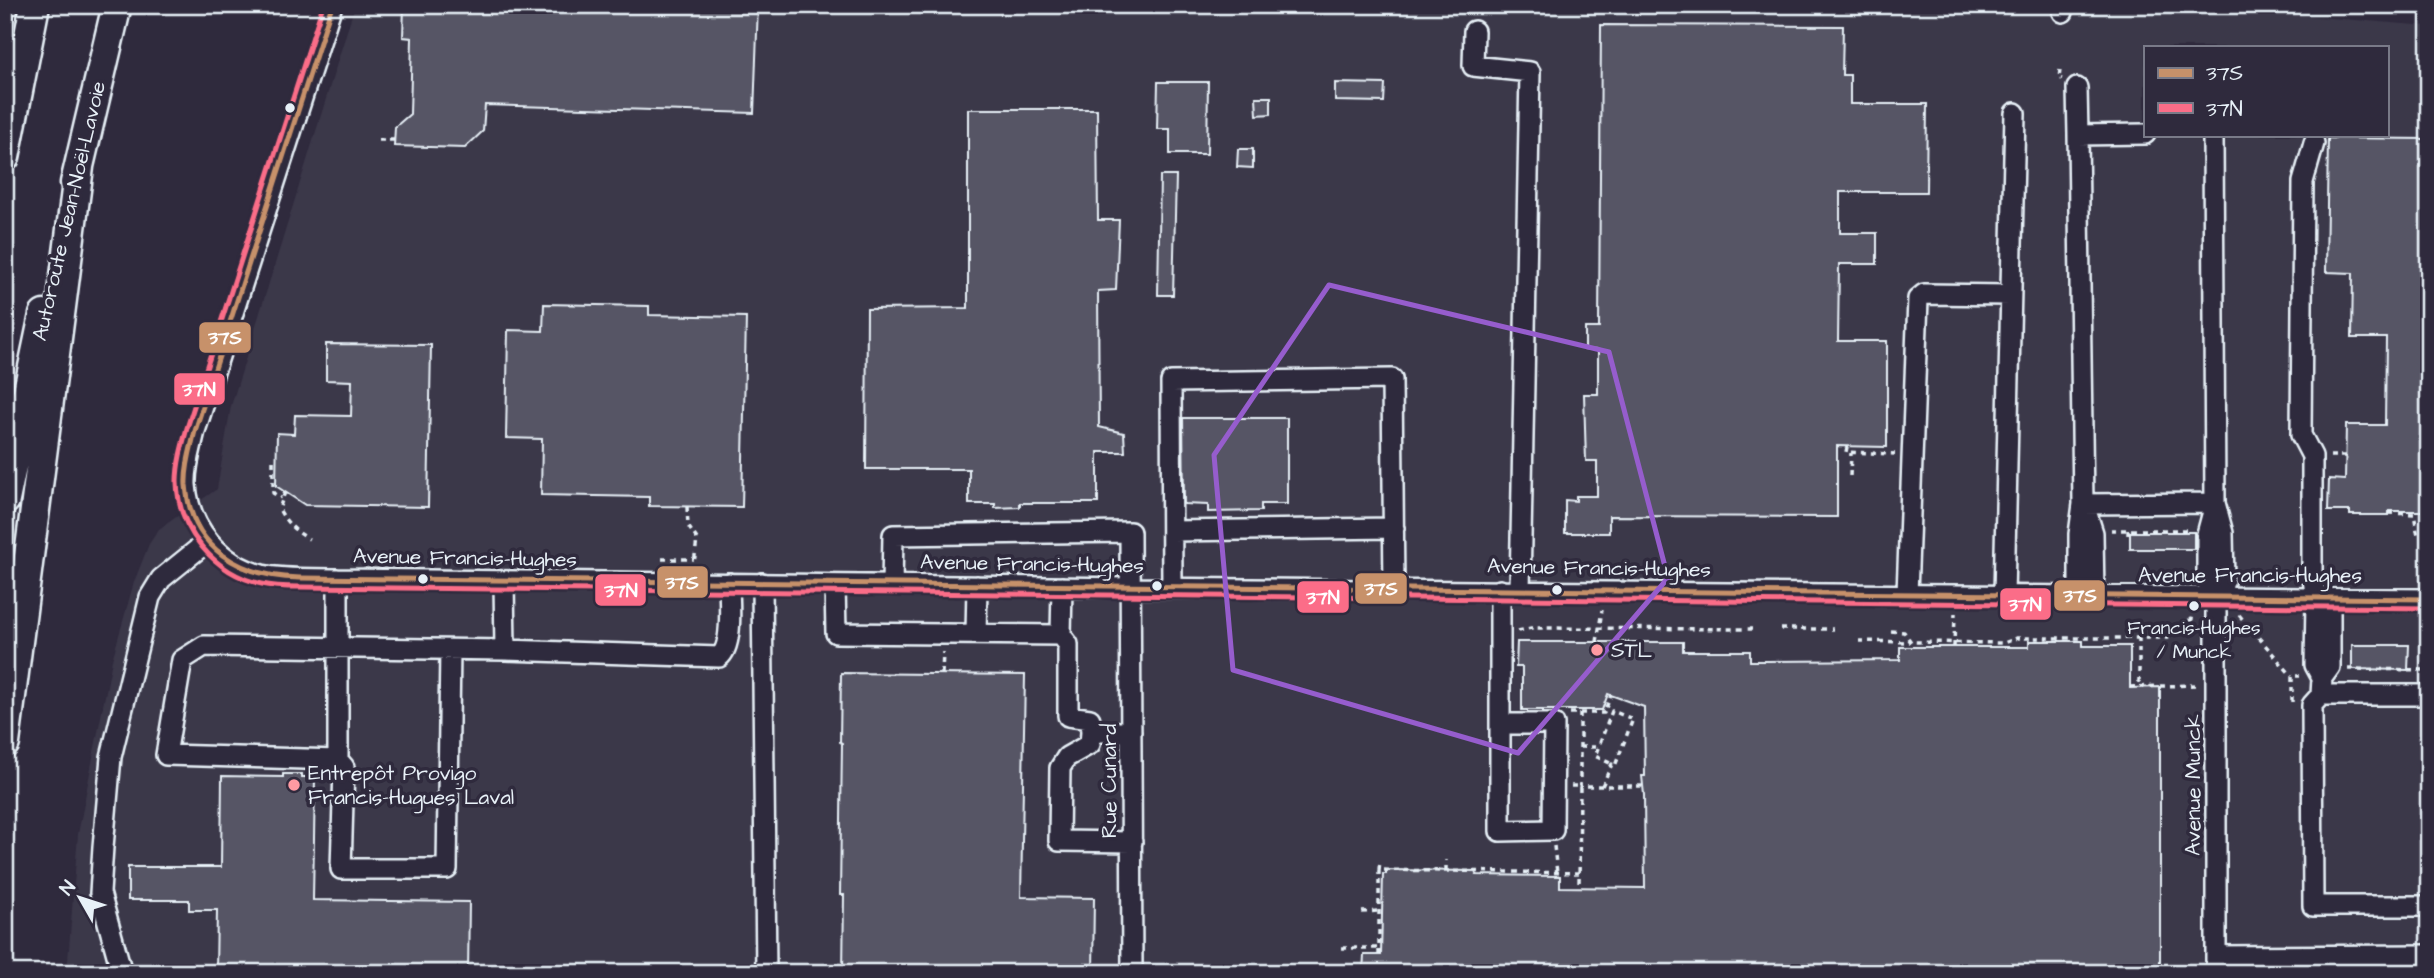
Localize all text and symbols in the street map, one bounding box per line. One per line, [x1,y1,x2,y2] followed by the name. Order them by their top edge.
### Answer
[2144,46,2388,136] legend
[2206,59,2243,88] text: 37S
[25,78,113,344] street label: Autoroute Jean-Noël-Lavoie
[2206,95,2243,124] text: 37N
[283,101,297,115] unlabelled marker
[198,321,252,354] line badge: 37S
[207,325,242,352] text: 37S
[173,372,226,406] line badge: 37N
[181,377,216,404] text: 37N
[353,542,577,576] street label: Avenue Francis-Hughes
[920,548,1144,582] street label: Avenue Francis-Hughes
[1487,552,1711,586] street label: Avenue Francis-Hughes
[2138,561,2362,592] street label: Avenue Francis-Hughes
[656,565,709,599] line badge: 37S
[664,570,699,597] text: 37S
[416,572,430,586] unlabelled marker
[1354,572,1408,605] line badge: 37S
[594,573,647,607] line badge: 37N
[1363,576,1398,603] text: 37S
[603,578,638,605] text: 37N
[1150,579,1164,593] unlabelled marker
[2053,579,2106,612] line badge: 37S
[1296,580,1350,614] line badge: 37N
[1550,583,1564,597] unlabelled marker
[2062,583,2097,610] text: 37S
[1305,585,1340,612] text: 37N
[1999,587,2052,621] line badge: 37N
[2007,592,2042,619] text: 37N
[2187,599,2201,613] marker: Francis-Hughes / Munck
[2127,615,2261,666] place label: Francis-Hughes / Munck
[1611,636,1653,665] place label: STL
[1589,642,1605,658] marker: STL
[2179,714,2208,856] street label: Avenue Munck
[1095,724,1124,838] street label: Rue Cunard
[308,759,514,814] place label: Entrepôt Provigo Francis-Hugues Laval
[286,777,302,793] marker: Entrepôt Provigo Francis-Hugues Laval
[46,862,116,932] north arrow
[54,875,82,901] text: N

